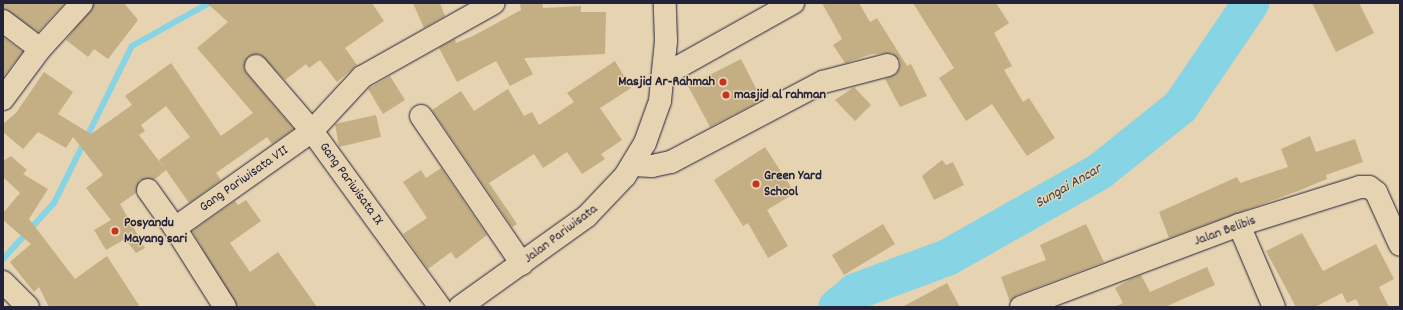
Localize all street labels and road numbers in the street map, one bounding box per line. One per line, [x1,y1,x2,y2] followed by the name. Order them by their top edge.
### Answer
[315,139,387,229] street label: Gang Pariwisata IX
[196,142,292,216] street label: Gang Pariwisata VII
[521,201,601,267] street label: Jalan Pariwisata
[1192,212,1258,250] street label: Jalan Belibis

